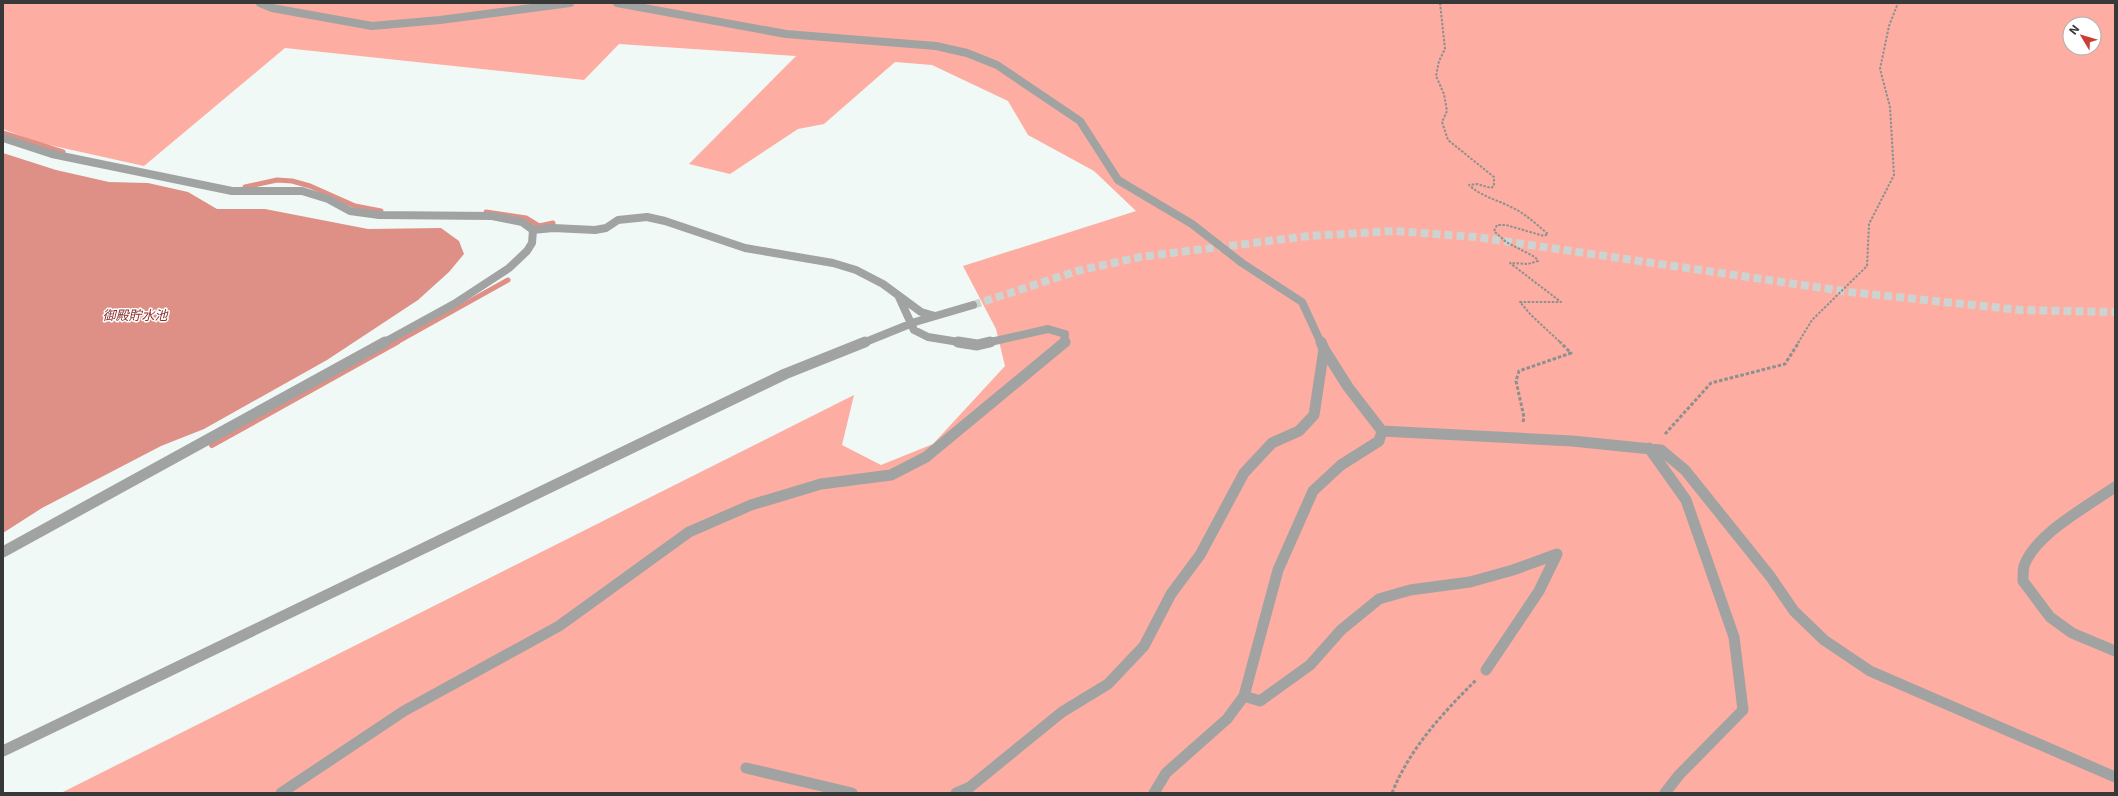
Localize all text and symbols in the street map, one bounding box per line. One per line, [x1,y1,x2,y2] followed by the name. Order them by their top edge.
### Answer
[2062,16,2102,56] north arrow
[2066,22,2082,37] text: N
[102,307,169,323] water label: 御殿貯水池

